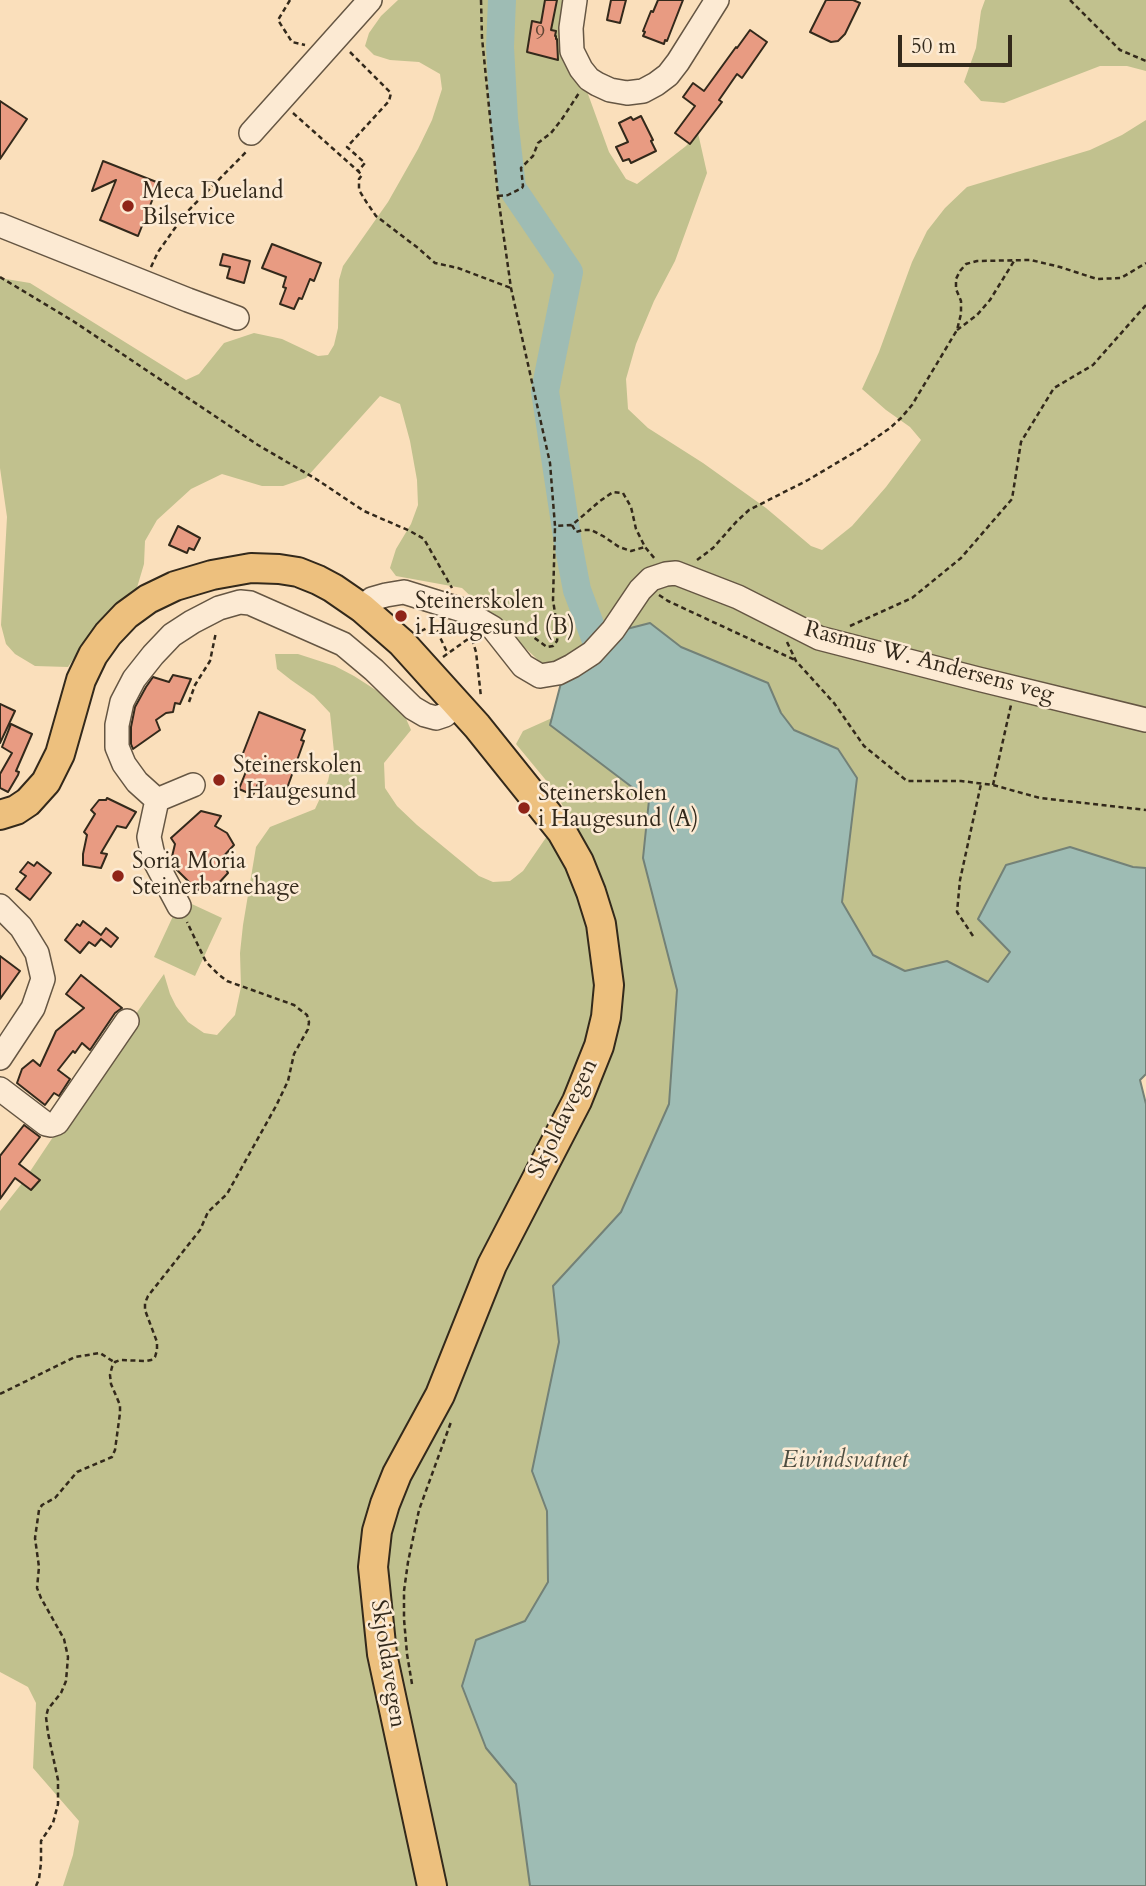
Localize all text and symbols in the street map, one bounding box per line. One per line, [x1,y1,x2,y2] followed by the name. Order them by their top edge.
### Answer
[901,21,1015,65] scale bar
[535,24,545,46] house number: 9
[911,32,956,61] text: 50 m
[142,179,284,233] place label: Meca Dueland Bilservice
[120,198,136,214] marker: Meca Dueland Bilservice
[415,589,575,643] place label: Steinerskolen i Haugesund (B)
[393,608,409,624] marker: Steinerskolen i Haugesund (B)
[801,616,1057,710] street label: Rasmus W. Andersens veg
[233,753,362,807] place label: Steinerskolen i Haugesund
[211,772,227,788] marker: Steinerskolen i Haugesund
[538,781,699,835] place label: Steinerskolen i Haugesund (A)
[516,800,532,816] marker: Steinerskolen i Haugesund (A)
[132,849,300,903] place label: Soria Moria Steinerbarnehage
[110,868,126,884] marker: Soria Moria Steinerbarnehage
[523,1055,605,1183] street label: Skjoldavegen
[782,1447,908,1475] water label: Eivindsvatnet
[363,1598,411,1730] street label: Skjoldavegen

